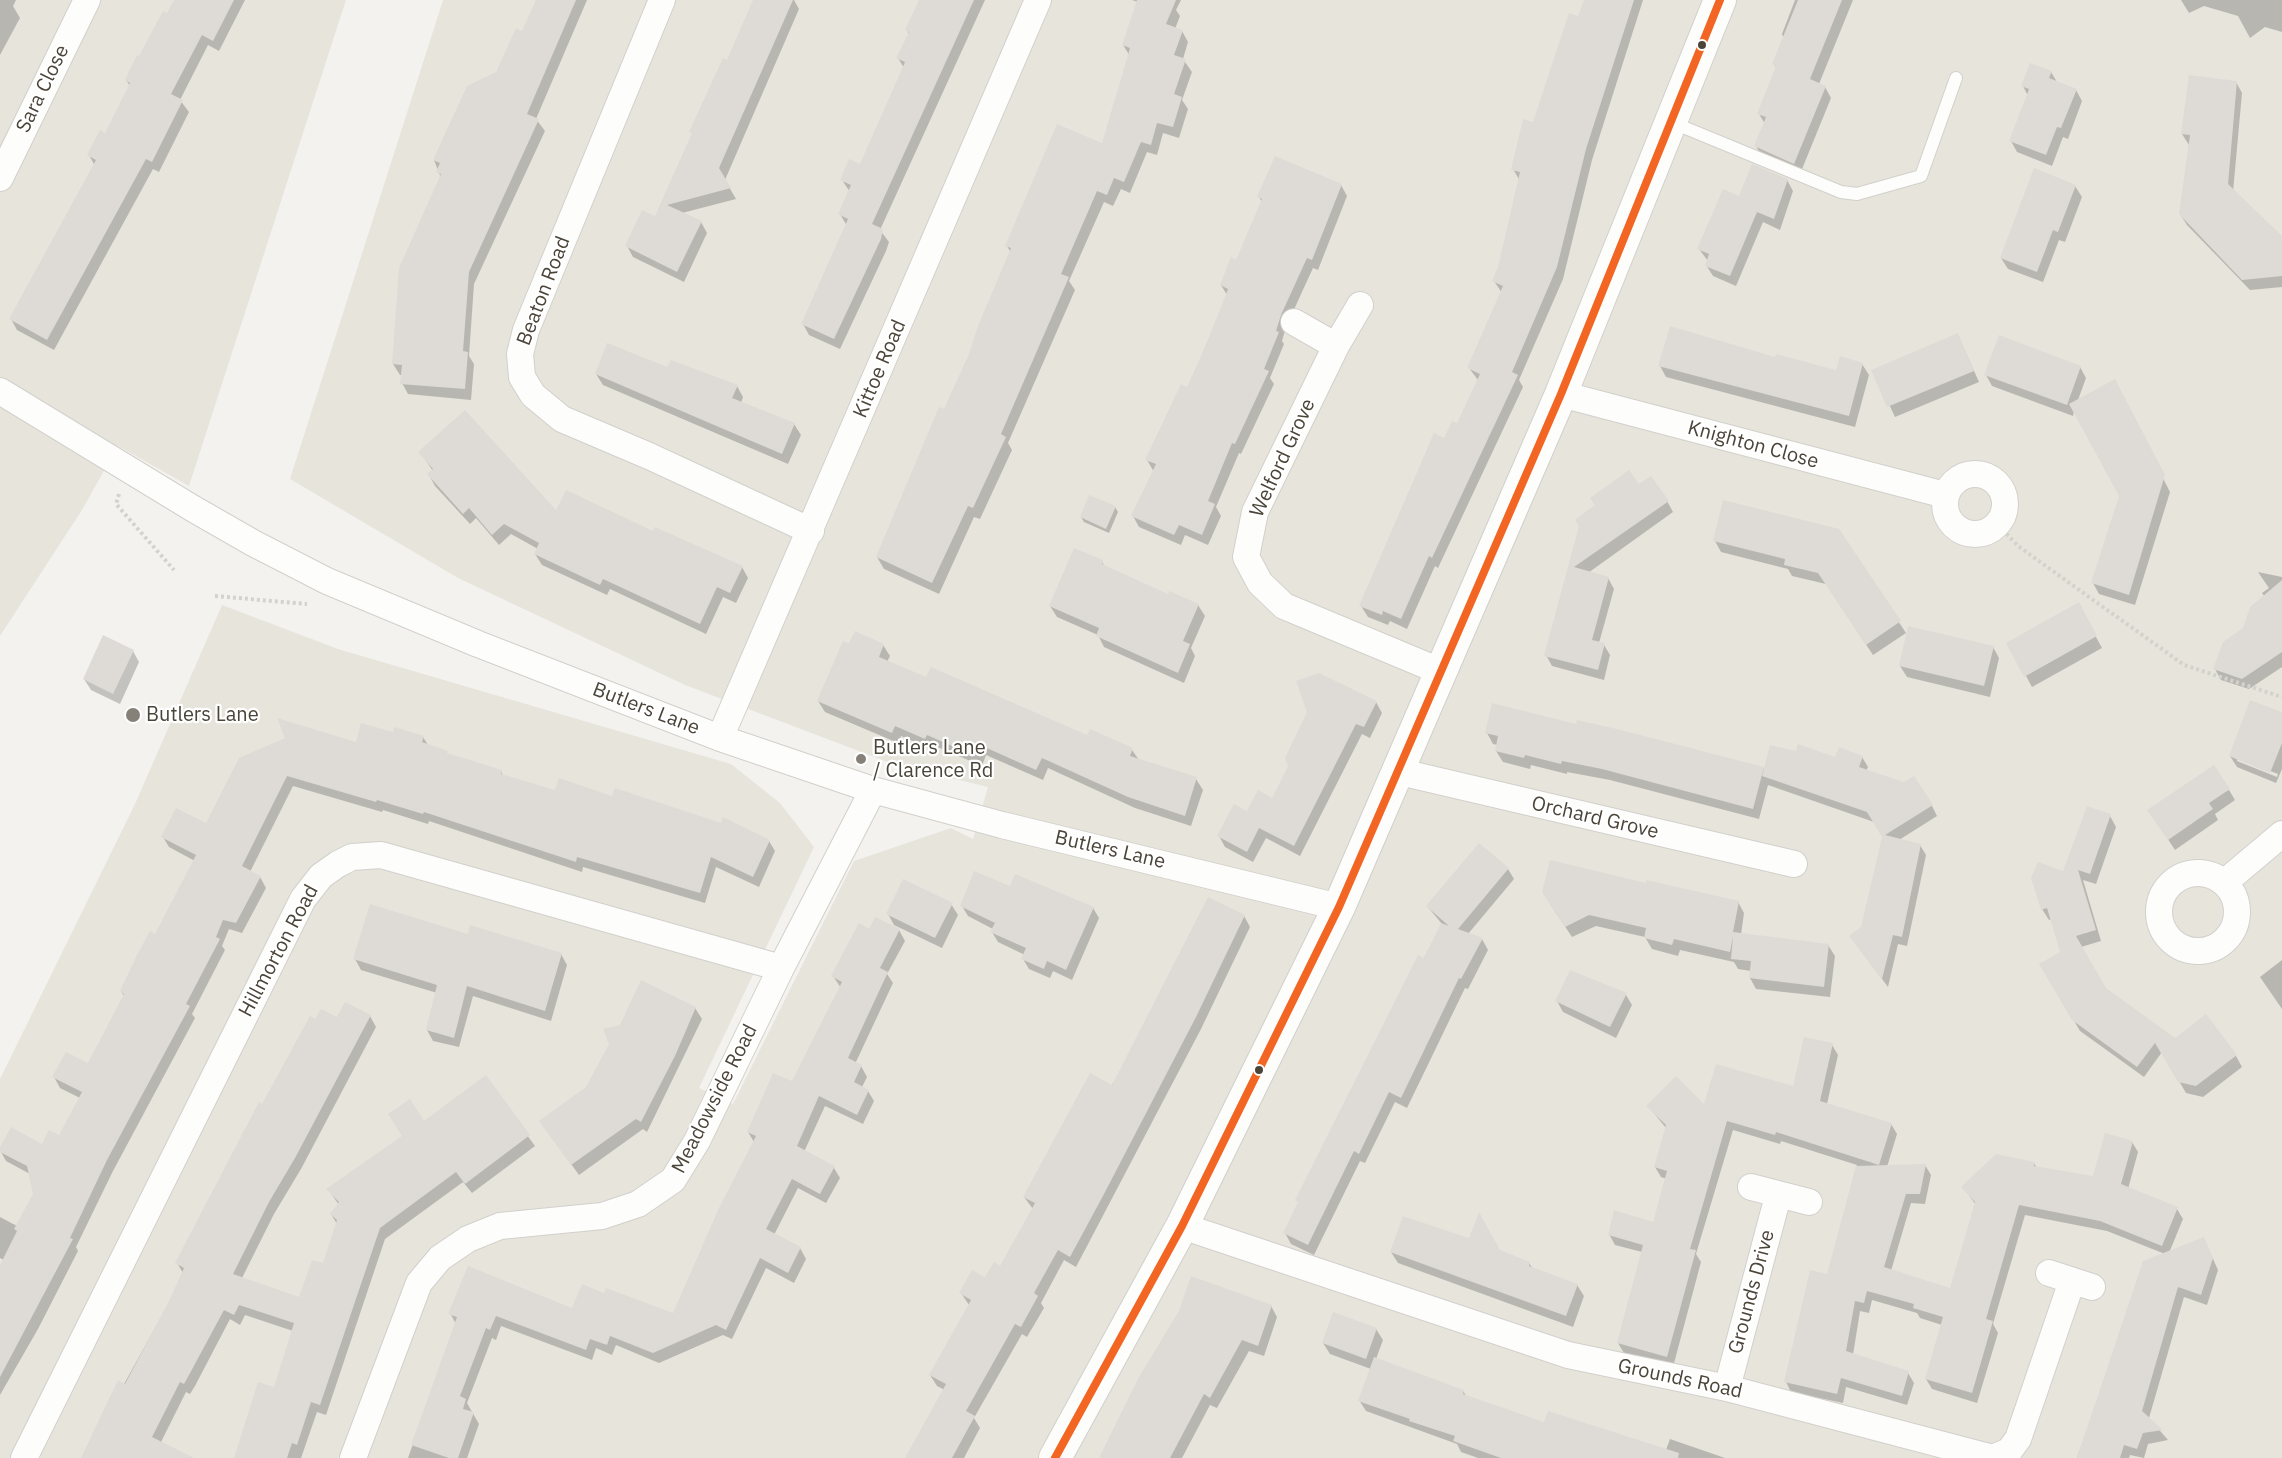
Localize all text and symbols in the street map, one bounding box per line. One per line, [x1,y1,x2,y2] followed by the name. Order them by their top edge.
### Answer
[1696,39,1708,51] unlabelled marker
[11,41,75,137] street label: Sara Close
[512,233,576,349] street label: Beaton Road
[849,316,911,422] street label: Kittoe Road
[1245,395,1321,521] street label: Welford Grove
[1685,416,1821,474] street label: Knighton Close
[589,678,703,740] street label: Butlers Lane
[146,703,259,727] place label: Butlers Lane
[124,706,142,724] marker: Butlers Lane
[873,736,993,783] place label: Butlers Lane / Clarence Rd
[854,752,868,766] marker: Butlers Lane / Clarence Rd
[1529,792,1661,844] street label: Orchard Grove
[1052,826,1168,874] street label: Butlers Lane
[234,881,324,1021] street label: Hillmorton Road
[667,1021,763,1177] street label: Meadowside Road
[1253,1064,1265,1076] unlabelled marker
[1724,1227,1780,1357] street label: Grounds Drive
[1615,1354,1745,1404] street label: Grounds Road

